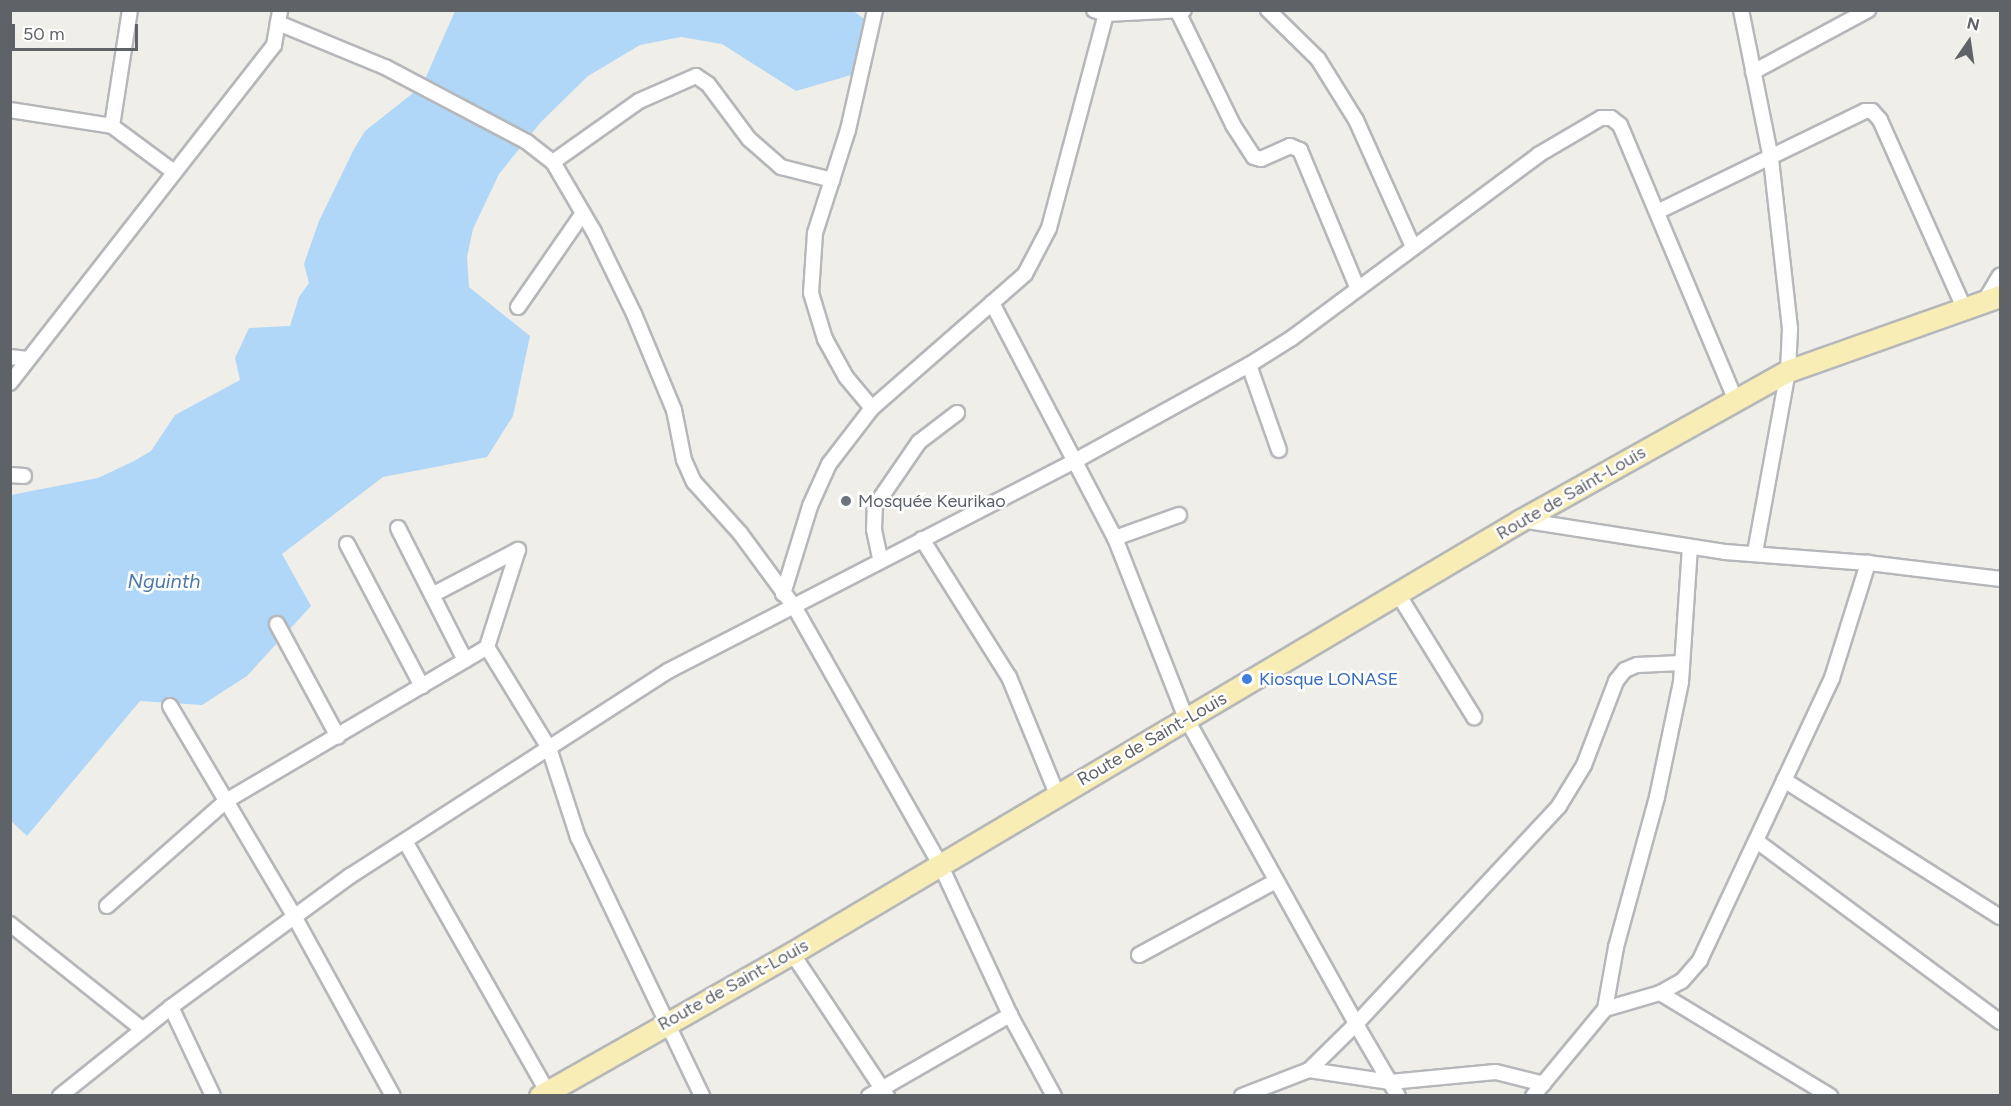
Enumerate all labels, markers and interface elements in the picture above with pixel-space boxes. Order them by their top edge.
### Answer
scale bar [15,12,141,50]
north arrow [1939,12,1999,72]
text: N [1965,13,1981,35]
text: 50 m [23,23,65,45]
street label: Route de Saint-Louis [1493,441,1649,545]
place label: Mosquée Keurikao [858,490,1006,512]
marker: Mosquée Keurikao [839,494,853,508]
water label: Nguinth [127,569,201,593]
place label: Kiosque LONASE [1259,668,1399,690]
marker: Kiosque LONASE [1240,672,1254,686]
street label: Route de Saint-Louis [1074,687,1230,791]
street label: Route de Saint-Louis [654,935,812,1035]

